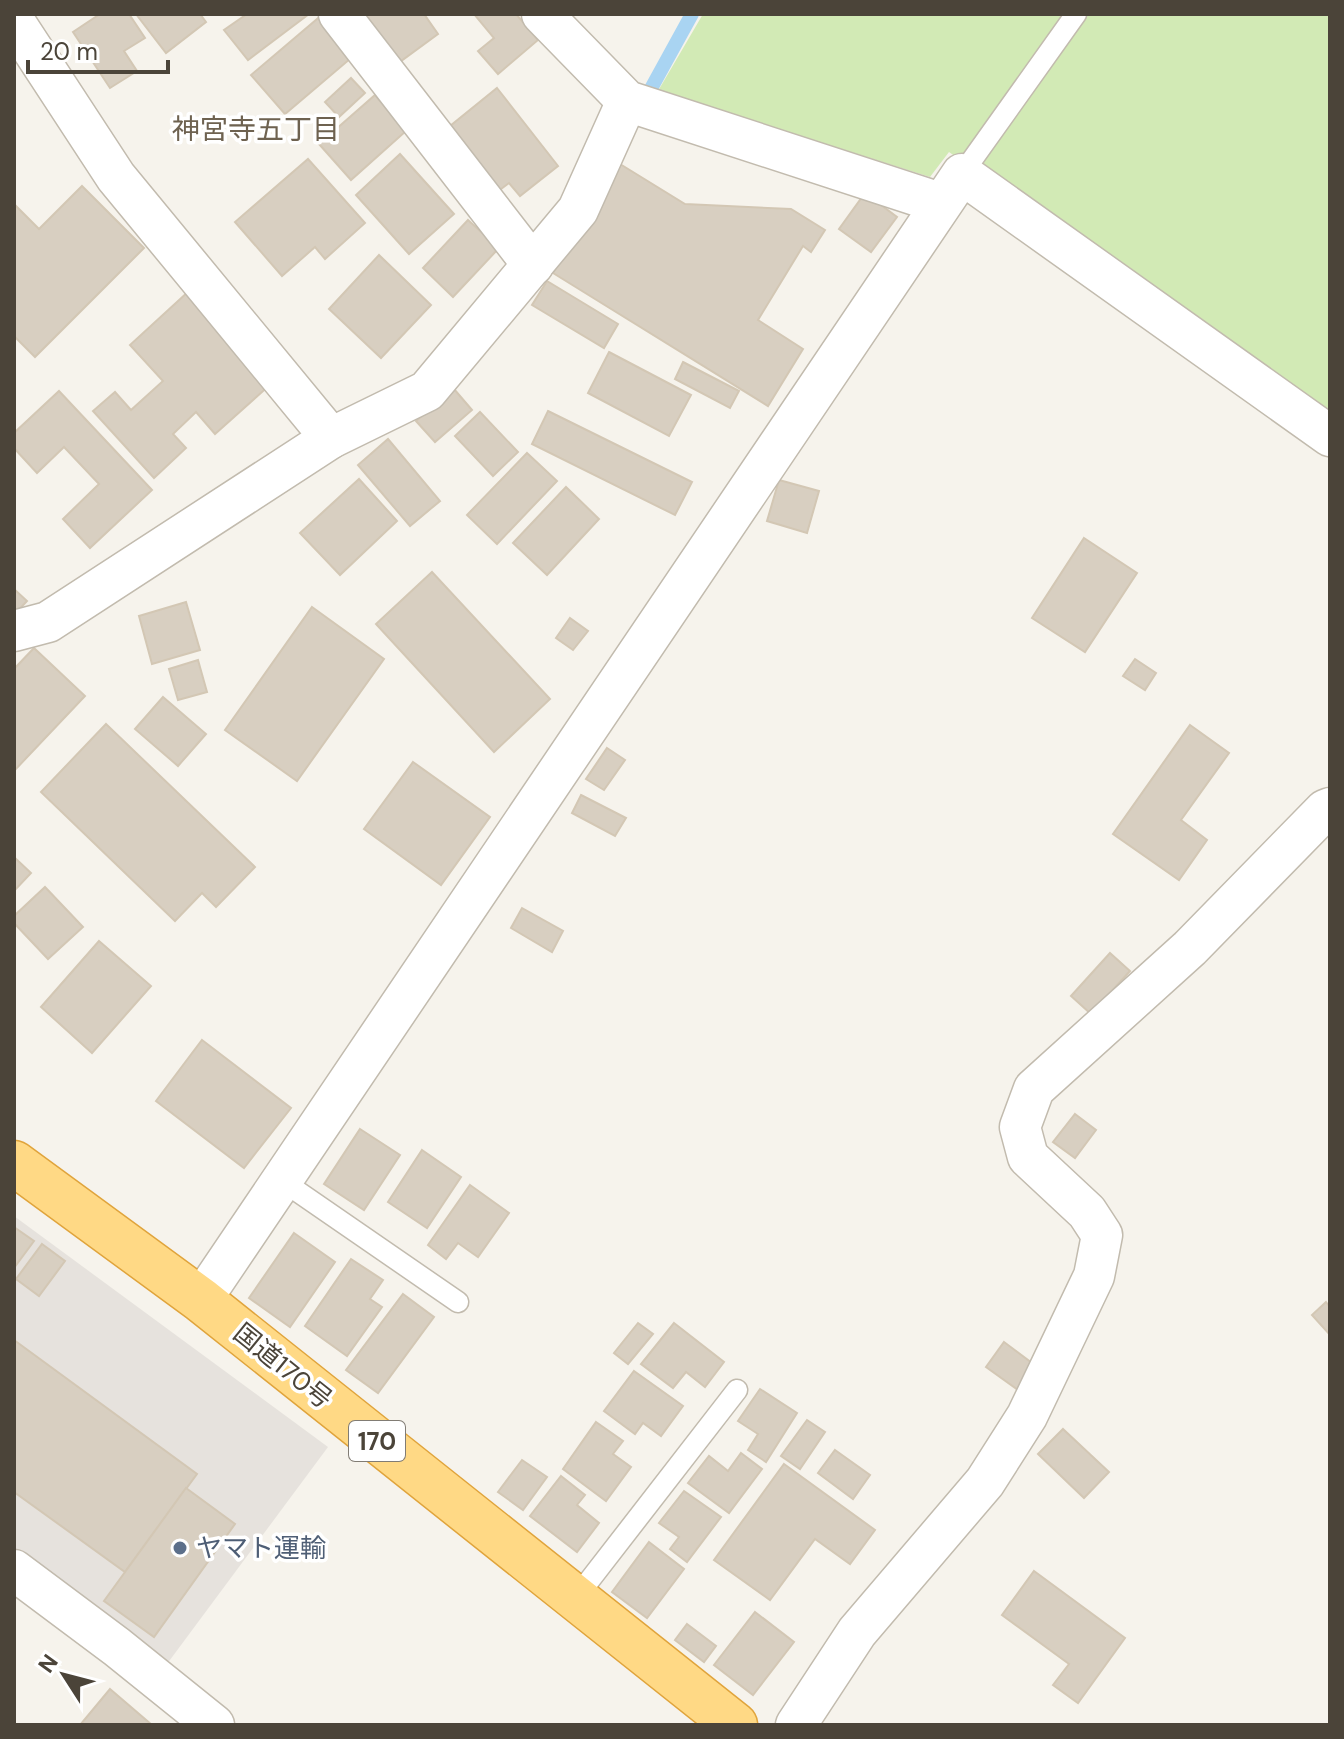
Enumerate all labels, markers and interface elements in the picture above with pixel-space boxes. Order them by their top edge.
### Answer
scale bar [28,24,168,74]
text: 20 m [40,36,98,67]
district label: 神宮寺五丁目 [172,111,340,148]
street label: 国道170号 [227,1316,339,1416]
road number: 170 [349,1421,405,1461]
place label: ヤマト運輸 [196,1531,326,1565]
marker: ヤマト運輸 [171,1539,189,1557]
north arrow [24,1635,104,1715]
text: N [32,1649,65,1679]

